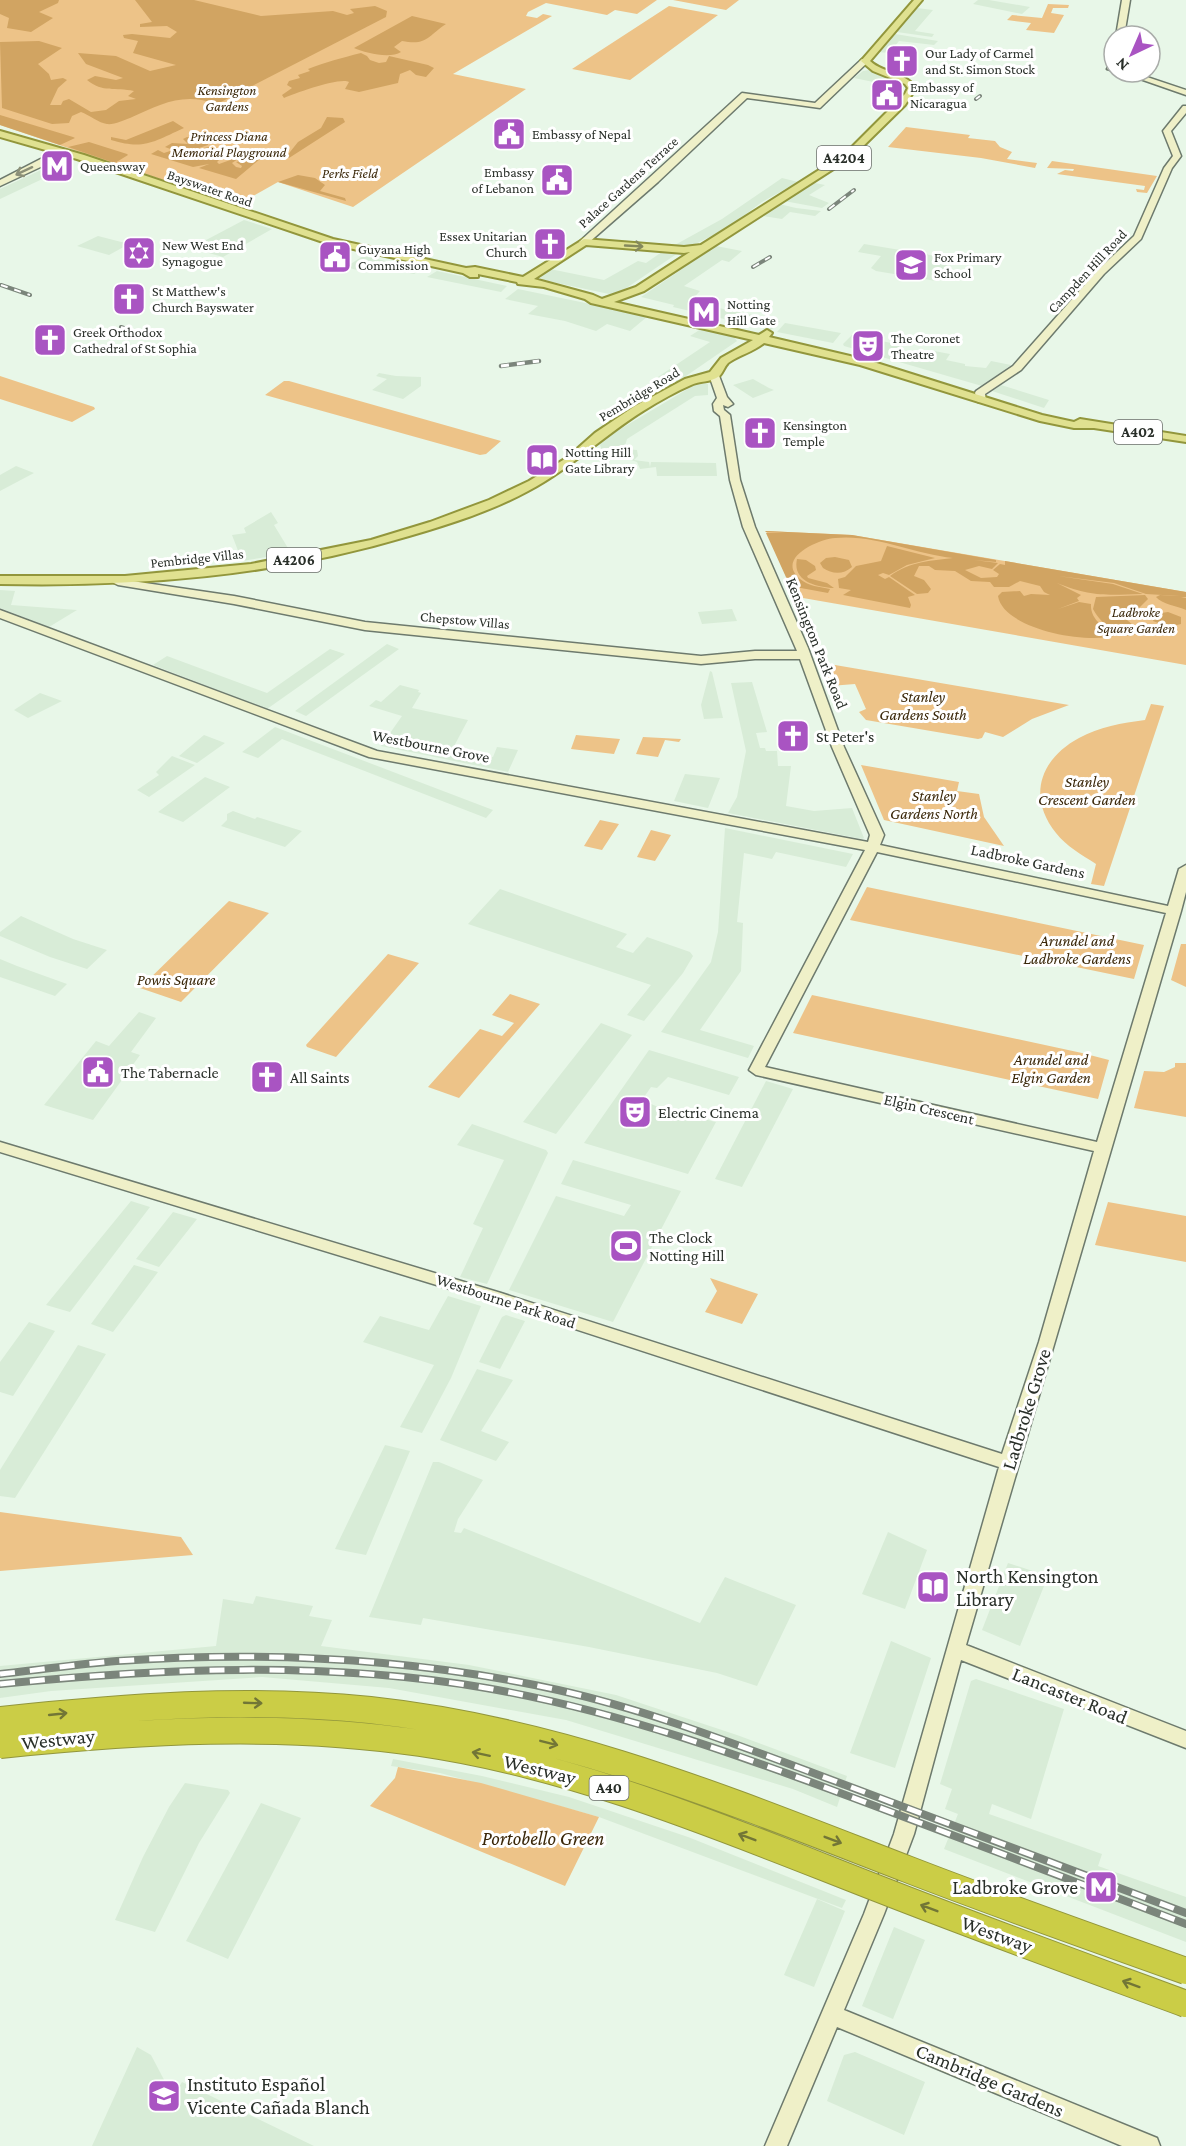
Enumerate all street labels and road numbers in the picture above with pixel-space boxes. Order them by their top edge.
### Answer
street label: Palace Gardens Terrace [575,133,681,231]
road number: A4204 [817,146,871,170]
street label: Bayswater Road [165,166,255,210]
street label: Campden Hill Road [1044,226,1130,316]
street label: Pembridge Road [596,363,683,424]
road number: A402 [1114,420,1162,444]
street label: Pembridge Villas [150,545,244,571]
road number: A4206 [267,548,321,572]
street label: Kensington Park Road [782,575,851,712]
street label: Chepstow Villas [420,608,510,632]
street label: Westbourne Grove [371,726,491,766]
street label: Ladbroke Gardens [969,841,1087,881]
street label: Elgin Crescent [882,1090,976,1129]
street label: Westbourne Park Road [434,1270,578,1332]
street label: Ladbroke Grove [997,1346,1055,1472]
street label: Lancaster Road [1009,1662,1131,1728]
street label: Westway [20,1724,97,1755]
street label: Westway [501,1749,579,1790]
road number: A40 [590,1776,628,1800]
street label: Westway [958,1911,1036,1958]
street label: Cambridge Gardens [912,2039,1068,2122]

